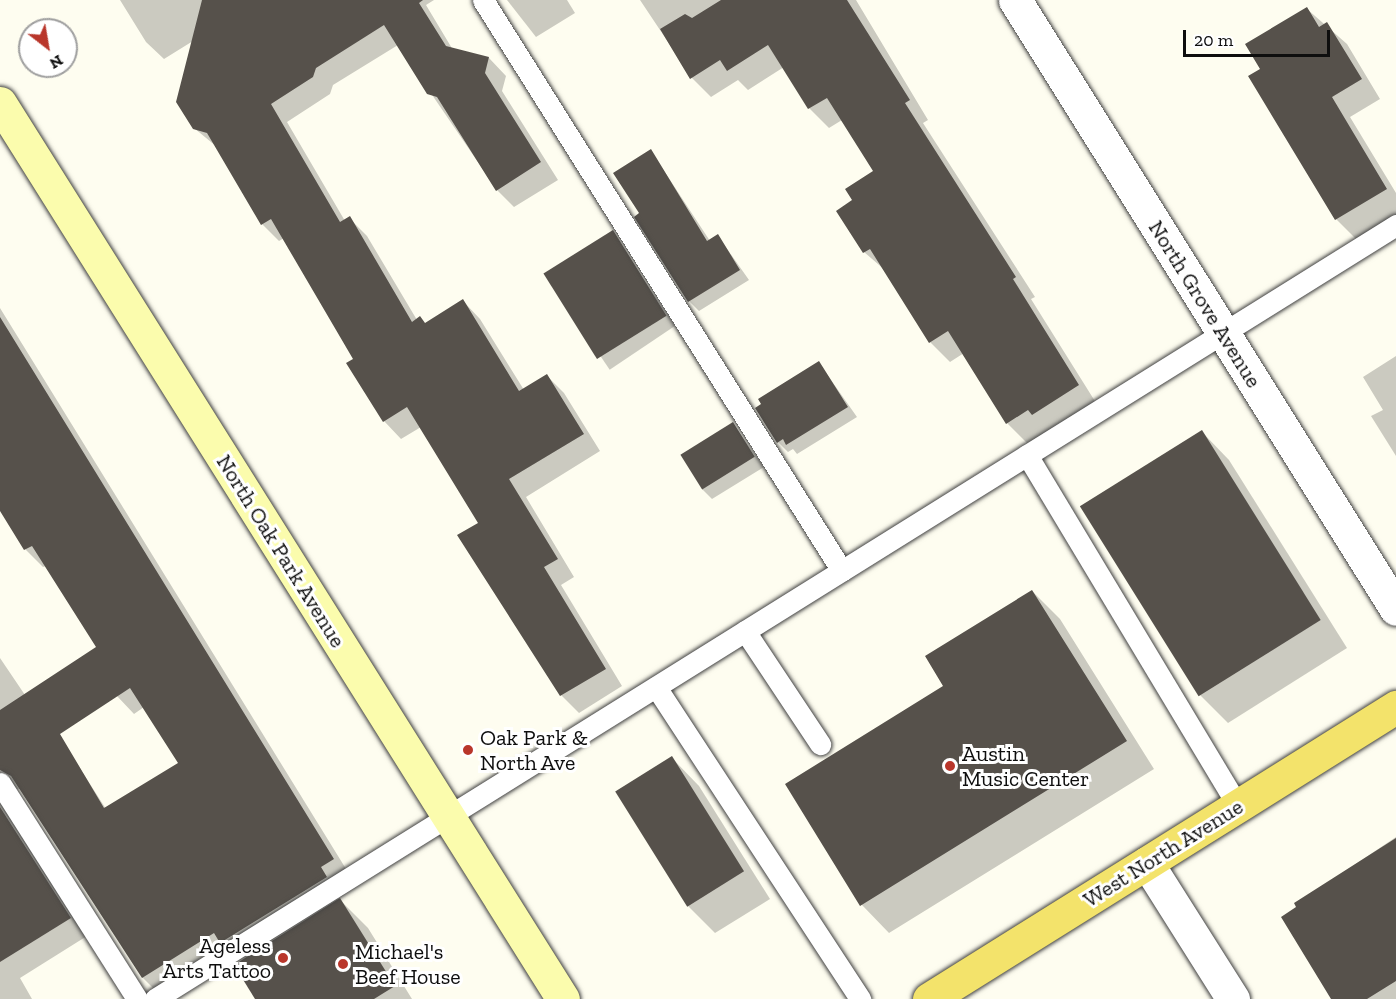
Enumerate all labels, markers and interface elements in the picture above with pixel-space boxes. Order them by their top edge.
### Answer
north arrow [18,18,78,78]
scale bar [1186,18,1333,56]
text: 20 m [1194,29,1233,51]
text: N [46,51,67,73]
street label: North Grove Avenue [1143,215,1267,393]
street label: North Oak Park Avenue [211,449,351,653]
place label: Oak Park & North Ave [480,724,588,776]
place label: Austin Music Center [962,740,1089,792]
marker: Oak Park & North Ave [461,743,475,757]
marker: Austin Music Center [943,759,957,773]
street label: West North Avenue [1078,793,1248,913]
place label: Ageless Arts Tattoo [162,932,271,984]
place label: Michael's Beef House [355,938,461,990]
marker: Ageless Arts Tattoo [276,951,290,965]
marker: Michael's Beef House [336,957,350,971]

